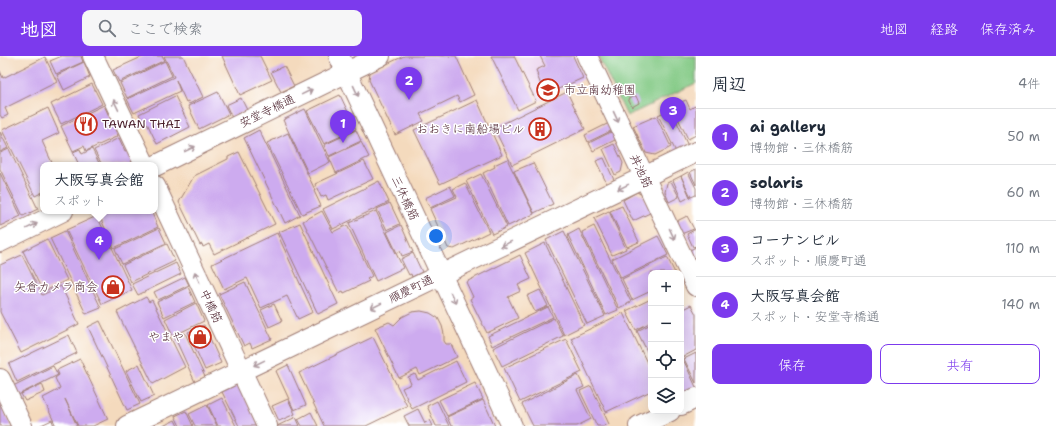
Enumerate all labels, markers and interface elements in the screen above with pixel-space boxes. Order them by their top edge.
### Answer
search box [82,10,362,46]
text: 地図 [20,17,58,42]
icon: search [96,17,118,39]
text: ここで検索 [128,19,203,39]
text: 地図 [880,20,908,38]
text: 経路 [930,20,958,38]
text: 保存済み [980,20,1036,38]
pin: 2 [396,67,422,100]
text: 周辺 [712,73,746,95]
text: 4件 [1018,75,1040,92]
school or university icon: 市立南幼稚園 [535,77,561,103]
place label: 市立南幼稚園 [564,82,636,98]
one-way arrow [353,85,360,97]
one-way arrow [301,88,313,95]
street label: 安堂寺橋通 [237,91,297,131]
pin: 3 [660,97,686,130]
one-way arrow [112,99,119,111]
pin: 1 [330,110,356,143]
one-way arrow [613,110,620,122]
restaurant icon: TAWAN THAI [73,111,99,137]
place label: TAWAN THAI [102,116,181,132]
building icon: おおきに南船場ビル [527,116,553,142]
text: ai gallery [750,117,826,137]
place label: おおきに南船場ビル [416,121,524,137]
text: 1 [722,128,728,145]
text: 50 m [1007,128,1040,145]
text: 博物館 · 三休橋筋 [750,139,854,156]
one-way arrow [184,145,196,152]
street label: 丼池筋 [626,151,656,191]
popup [40,162,158,214]
text: 大阪写真会館 [54,170,144,190]
street label: 三休橋筋 [388,173,422,223]
text: solaris [750,173,803,193]
one-way arrow [617,184,629,191]
text: 2 [720,184,730,201]
text: 60 m [1007,184,1040,201]
text: スポット [54,192,106,209]
text: 博物館 · 三休橋筋 [750,195,854,212]
one-way arrow [25,222,37,230]
your location [426,226,446,246]
pin: 4 [86,227,112,260]
one-way arrow [669,228,676,240]
text: コーナンビル [750,230,840,250]
text: 3 [720,240,730,257]
text: 110 m [1005,240,1040,257]
one-way arrow [500,241,512,248]
text: スポット · 順慶町通 [750,252,867,269]
map controls [648,270,684,414]
button: + [648,270,684,306]
one-way arrow [193,271,200,283]
street label: 順慶町通 [386,271,436,307]
shop icon: 矢倉カメラ商会 [100,274,126,300]
place label: 矢倉カメラ商会 [14,279,98,295]
street label: 中橋筋 [196,286,226,326]
text: 大阪写真会館 [750,286,840,306]
one-way arrow [450,291,457,303]
text: 4 [720,296,730,313]
text: 140 m [1001,296,1040,313]
one-way arrow [371,303,383,310]
button: − [648,306,684,342]
text: スポット · 安堂寺橋通 [750,308,880,325]
shop icon: やまや [187,324,213,350]
place label: やまや [148,329,184,345]
button: locate [648,342,684,378]
button: 保存 [712,344,872,384]
button: 共有 [880,344,1040,384]
one-way arrow [254,360,266,367]
button: layers [648,378,684,414]

